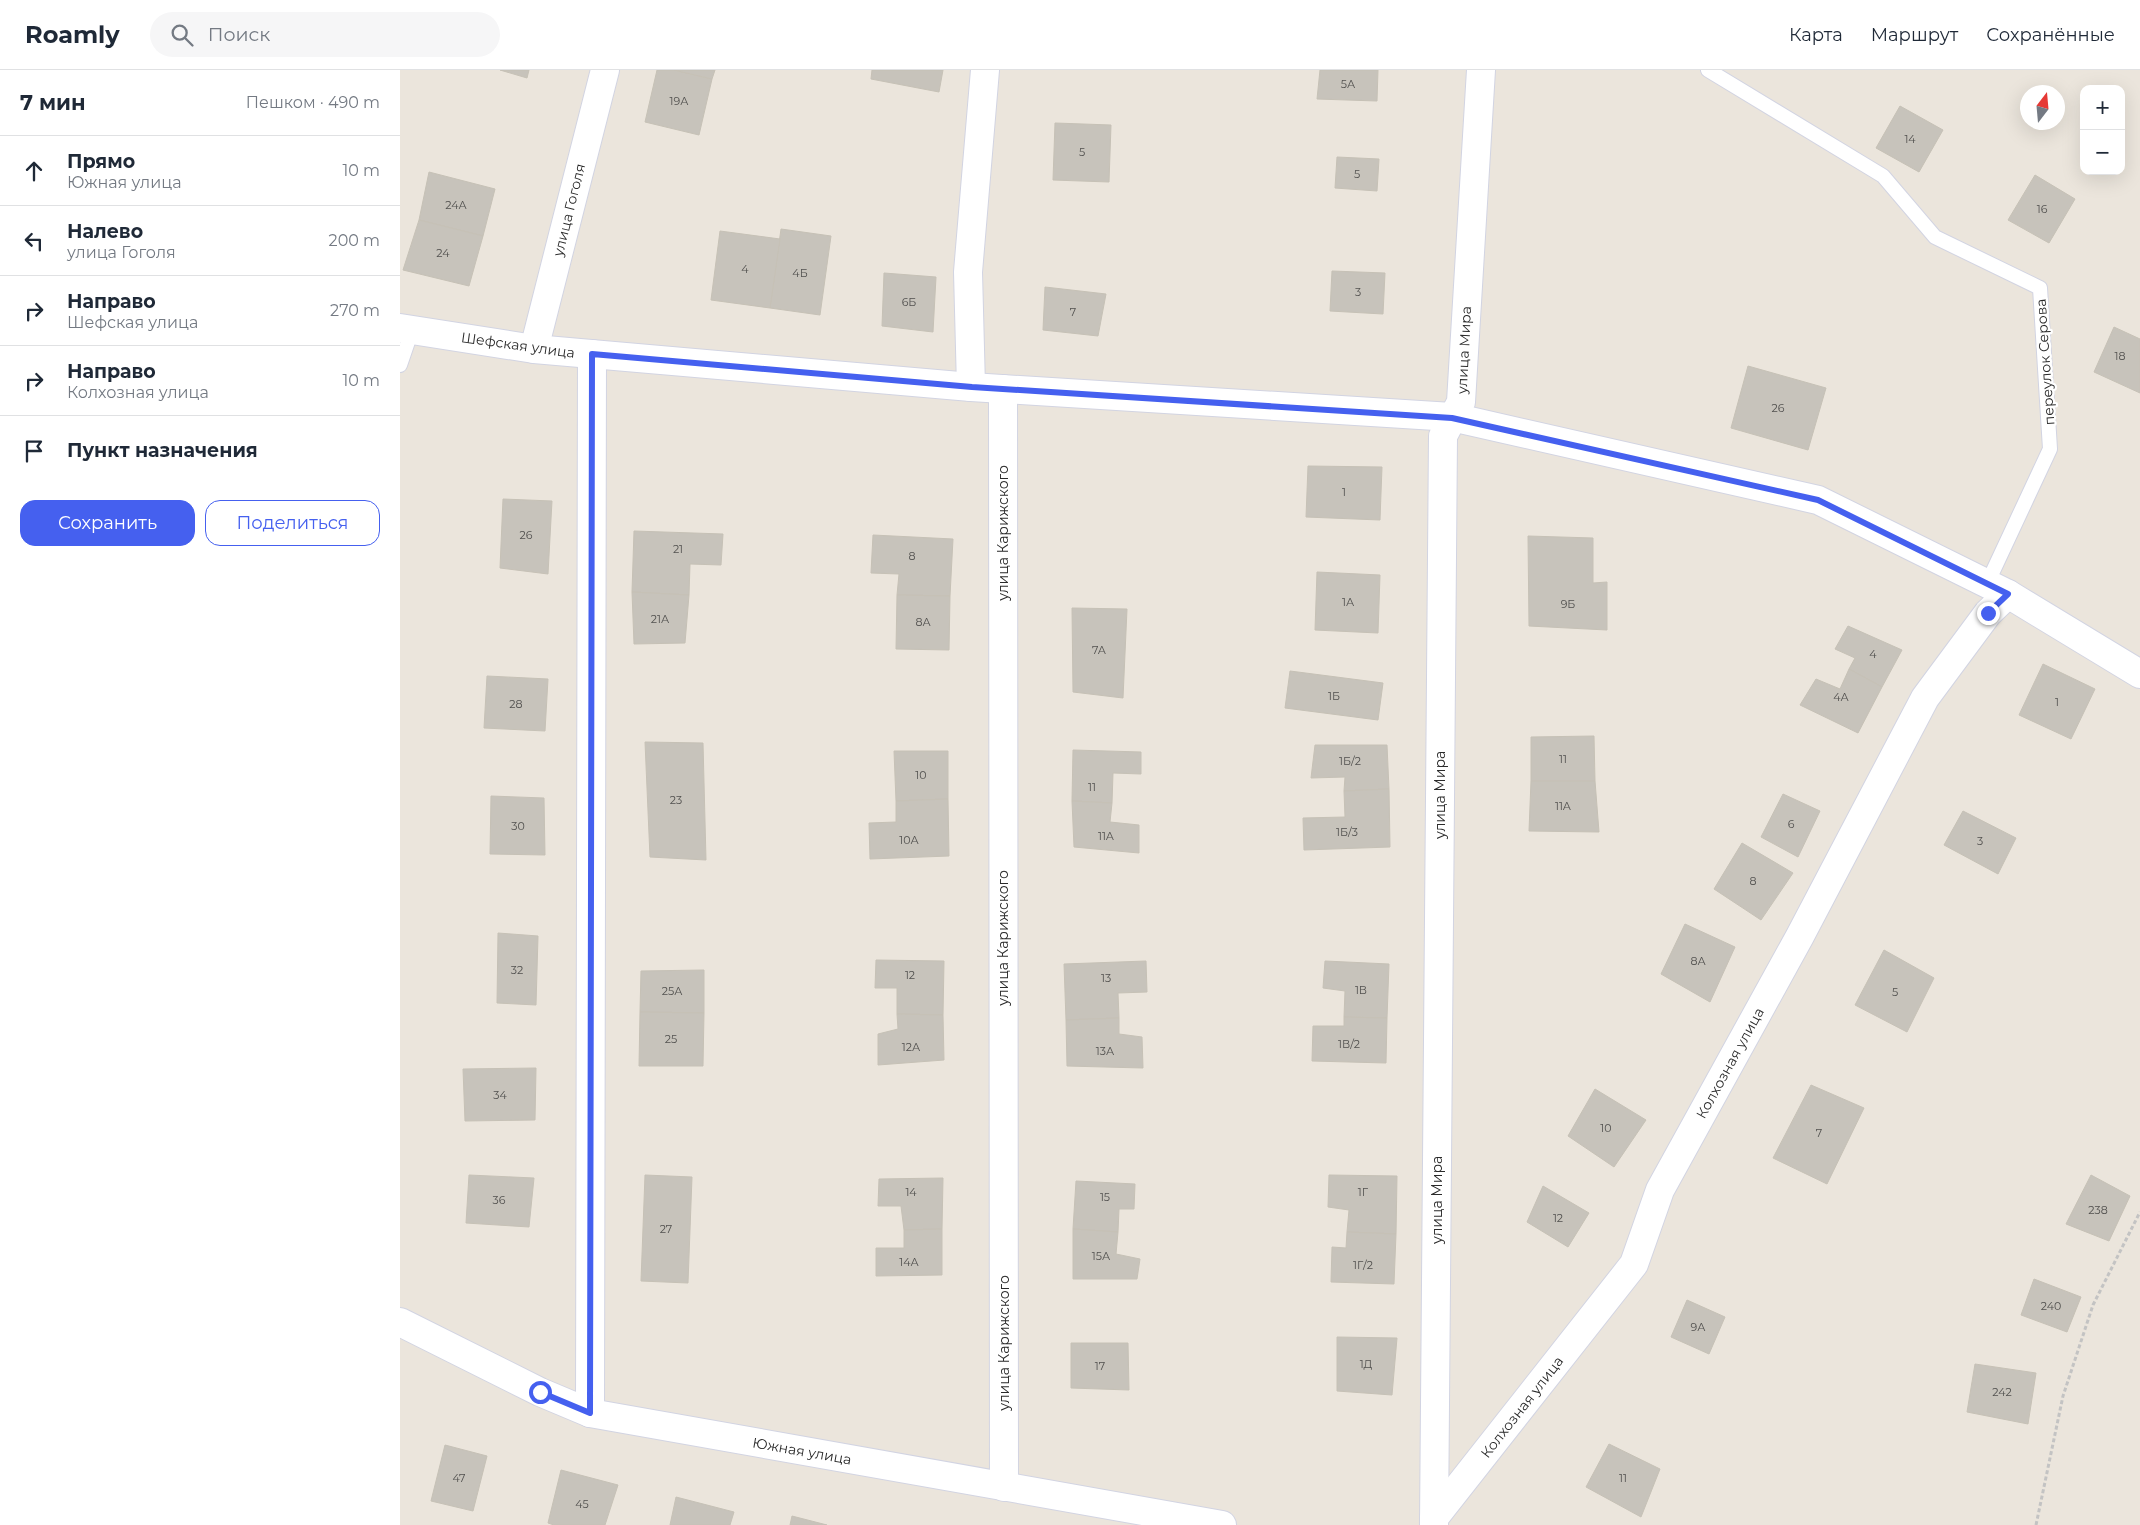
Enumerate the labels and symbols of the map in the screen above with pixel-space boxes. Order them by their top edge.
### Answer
house number: 5А [1341,77,1356,91]
north arrow [2020,85,2065,130]
house number: 19А [670,94,689,108]
house number: 14 [1904,132,1916,146]
house number: 5 [1079,145,1085,159]
street label: улица Гоголя [549,162,589,259]
house number: 5 [1354,167,1360,181]
house number: 24А [445,198,468,212]
house number: 16 [2037,202,2048,216]
house number: 24 [436,246,450,260]
house number: 4 [741,262,749,276]
house number: 4Б [792,266,808,280]
house number: 3 [1355,285,1361,299]
house number: 6Б [902,295,916,309]
street label: переулок Серова [2032,298,2058,426]
house number: 7 [1070,305,1076,319]
street label: улица Мира [1453,305,1475,396]
street label: Шефская улица [460,328,576,362]
house number: 18 [2115,349,2126,363]
house number: 26 [1772,401,1785,415]
street label: улица Карижского [994,465,1012,602]
house number: 1 [1342,485,1346,499]
house number: 26 [520,528,533,542]
house number: 21 [673,542,683,556]
house number: 8 [908,549,916,563]
house number: 1А [1342,595,1355,609]
house number: 9Б [1561,597,1575,611]
route end [1977,602,2000,625]
house number: 21А [651,612,670,626]
house number: 8А [915,615,931,629]
house number: 7А [1092,643,1107,657]
house number: 4 [1869,647,1877,661]
house number: 1Б [1328,689,1340,703]
house number: 4А [1833,690,1850,704]
house number: 1 [2055,695,2059,709]
house number: 28 [509,697,523,711]
street label: улица Мира [1431,751,1449,840]
house number: 11 [1559,752,1567,766]
house number: 1Б/2 [1339,754,1361,768]
house number: 10 [915,768,927,782]
house number: 11 [1088,780,1096,794]
house number: 23 [670,793,682,807]
house number: 11А [1555,799,1572,813]
house number: 6 [1788,817,1795,831]
house number: 30 [511,819,525,833]
house number: 1Б/3 [1336,825,1358,839]
house number: 11А [1098,829,1115,843]
house number: 10А [899,833,919,847]
house number: 3 [1977,834,1983,848]
street label: улица Карижского [994,870,1012,1007]
house number: 8 [1749,874,1757,888]
house number: 8А [1690,954,1706,968]
house number: 32 [511,963,523,977]
house number: 12 [905,968,915,982]
house number: 13 [1101,971,1111,985]
house number: 1В [1355,983,1367,997]
house number: 25А [662,984,683,998]
house number: 5 [1892,985,1898,999]
street label: Колхозная улица [1692,1004,1768,1122]
house number: 25 [665,1032,677,1046]
house number: 1В/2 [1338,1037,1360,1051]
house number: 12А [902,1040,921,1054]
house number: 13А [1096,1044,1115,1058]
house number: 34 [493,1088,507,1102]
house number: 10 [1600,1121,1612,1135]
house number: 7 [1816,1126,1822,1140]
street label: улица Мира [1428,1156,1446,1245]
house number: 14 [905,1185,917,1199]
house number: 1Г [1358,1185,1369,1199]
house number: 15 [1100,1190,1110,1204]
house number: 36 [493,1193,506,1207]
house number: 238 [2088,1203,2108,1217]
house number: 12 [1553,1211,1563,1225]
house number: 27 [660,1222,672,1236]
house number: 15А [1092,1249,1111,1263]
house number: 14А [899,1255,920,1269]
house number: 1Г/2 [1353,1258,1373,1272]
street label: улица Карижского [995,1275,1013,1412]
house number: 240 [2041,1299,2061,1313]
house number: 9А [1691,1320,1706,1334]
street label: Колхозная улица [1477,1353,1567,1461]
house number: 1Д [1360,1357,1373,1371]
house number: 17 [1095,1359,1105,1373]
route start [529,1381,552,1404]
house number: 242 [1992,1385,2012,1399]
street label: Южная улица [751,1433,853,1469]
house number: 47 [452,1471,466,1485]
house number: 11 [1619,1471,1627,1485]
house number: 45 [575,1497,589,1511]

